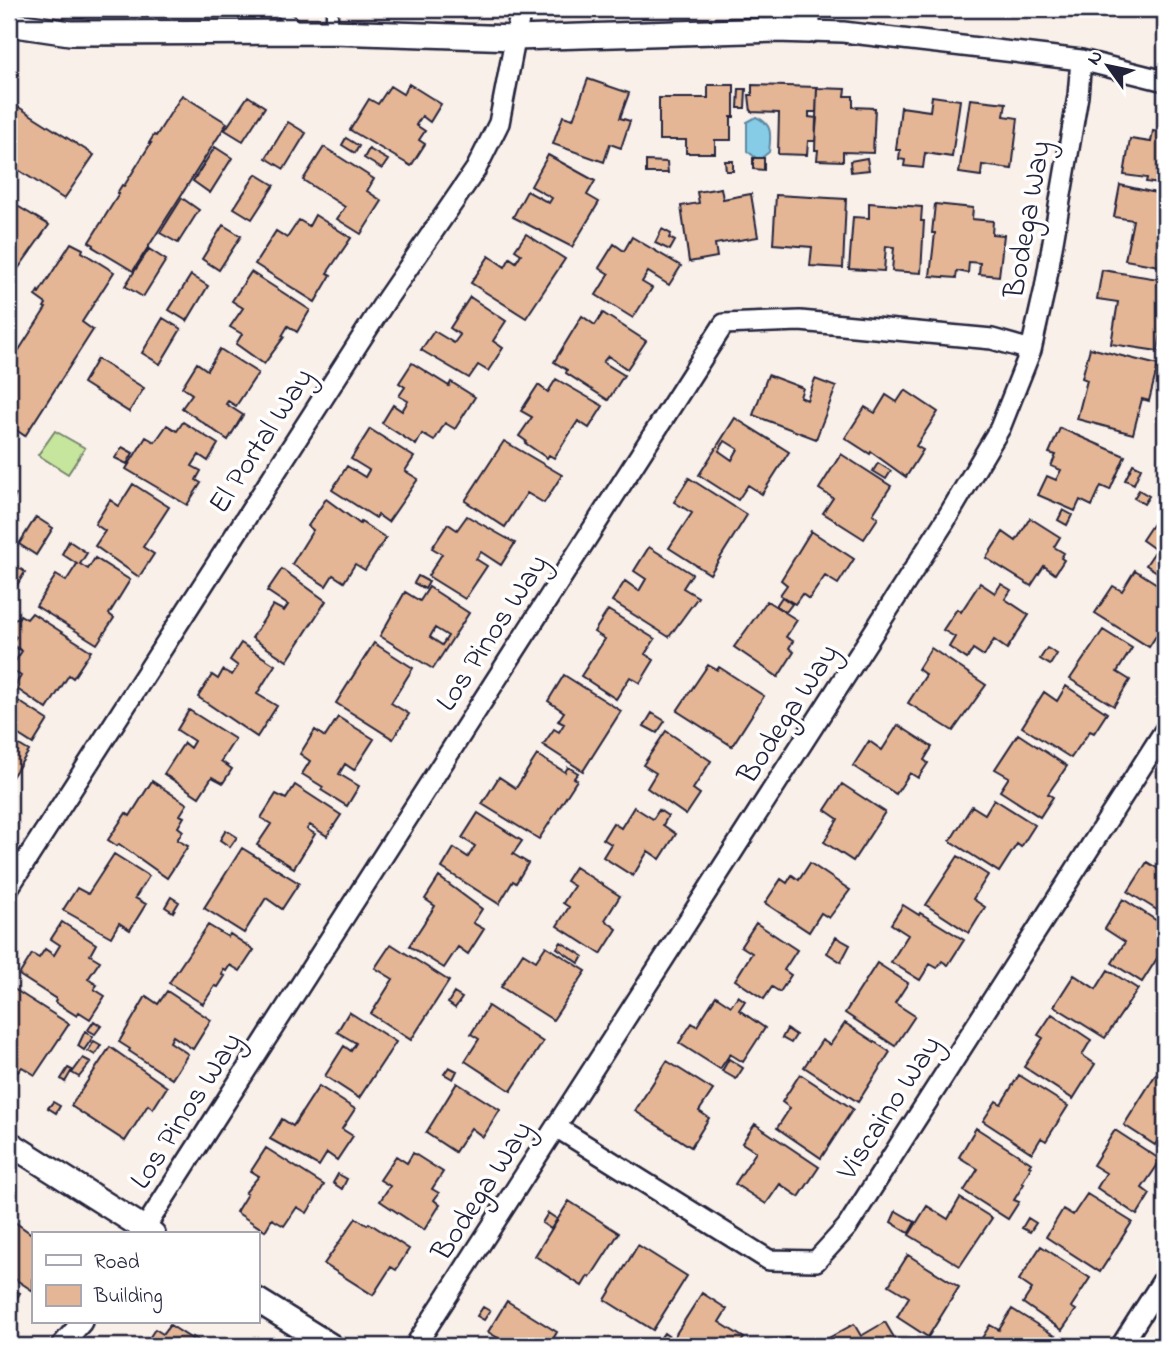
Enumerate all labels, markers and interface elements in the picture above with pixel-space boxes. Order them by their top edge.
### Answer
north arrow [1072,32,1142,102]
text: N [1081,45,1111,71]
street label: Bodega Way [993,137,1064,303]
street label: El Portal Way [199,360,326,523]
street label: Los Pinos Way [426,546,561,721]
street label: Bodega Way [727,636,851,794]
street label: Los Pinos Way [120,1024,255,1199]
street label: Viscaino Way [827,1027,954,1191]
street label: Bodega Way [421,1113,545,1271]
legend [32,1232,259,1324]
text: Road [94,1248,140,1278]
text: Building [93,1282,163,1314]

